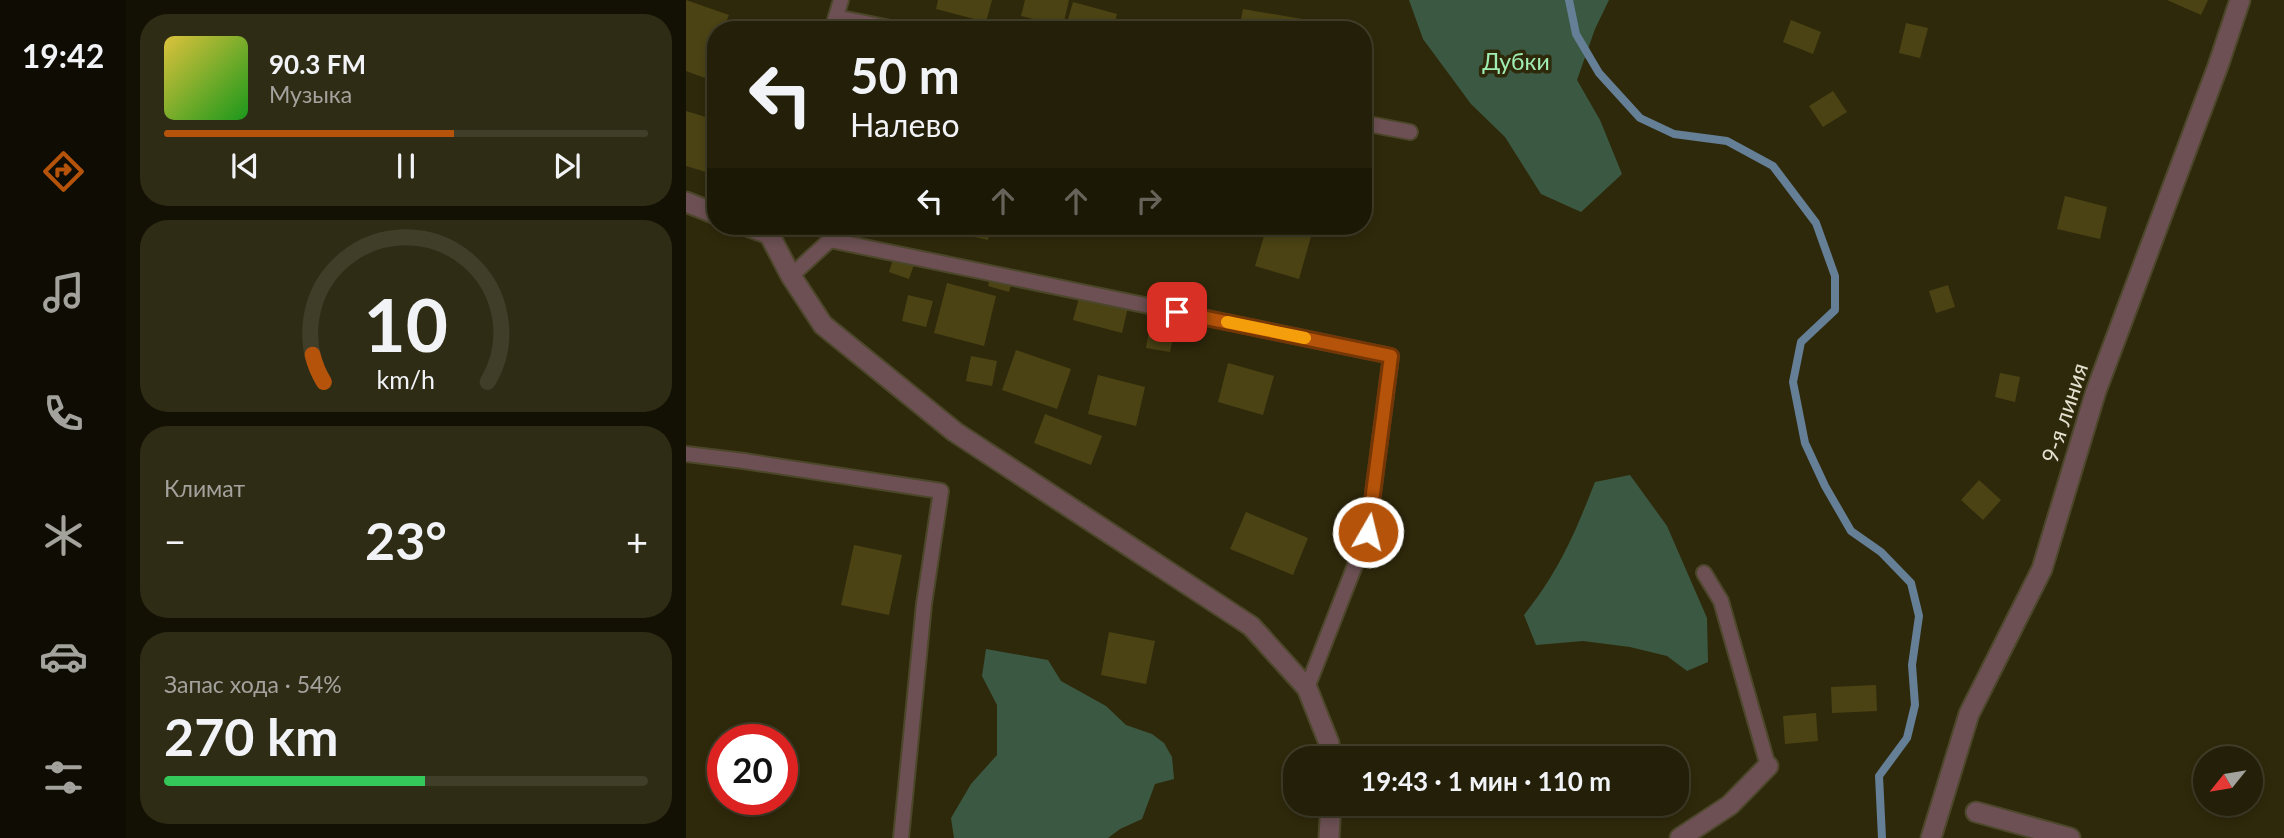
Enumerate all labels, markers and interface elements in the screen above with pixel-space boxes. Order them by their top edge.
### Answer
text: 19:42 [22,36,104,75]
text: 50 m [850,46,960,104]
park label: Дубки [1482,47,1550,75]
text: 90.3 FM [269,48,366,80]
icon: left [735,49,826,140]
text: Музыка [269,80,352,108]
text: Налево [850,105,960,144]
icon: directions [39,147,88,196]
icon: previous [226,147,264,185]
icon: pause [387,147,425,185]
icon: next [548,147,586,185]
icon: left [911,182,949,220]
icon: ahead [984,182,1022,220]
icon: ahead [1057,182,1095,220]
icon: right [1130,182,1168,220]
icon: music [39,268,88,317]
text: 10 [364,280,448,368]
pin [1147,282,1207,342]
icon: arrive [1158,293,1196,331]
street label: 9-я линия [2035,359,2093,466]
text: km/h [377,364,435,394]
icon: phone [39,389,88,438]
text: Климат [164,474,245,502]
position arrow [1331,495,1405,569]
text: 23° [365,509,447,571]
icon: climate [39,511,88,560]
text: − [164,518,186,564]
text: + [626,518,648,564]
icon: car [39,632,88,681]
text: Запас хода · 54% [164,670,342,698]
text: 270 km [164,705,338,767]
speed limit sign: 20 [707,724,798,815]
north arrow [2193,746,2263,816]
map controls [2193,746,2263,816]
icon: filters [39,753,88,802]
text: 19:43 · 1 мин · 110 m [1361,765,1611,797]

